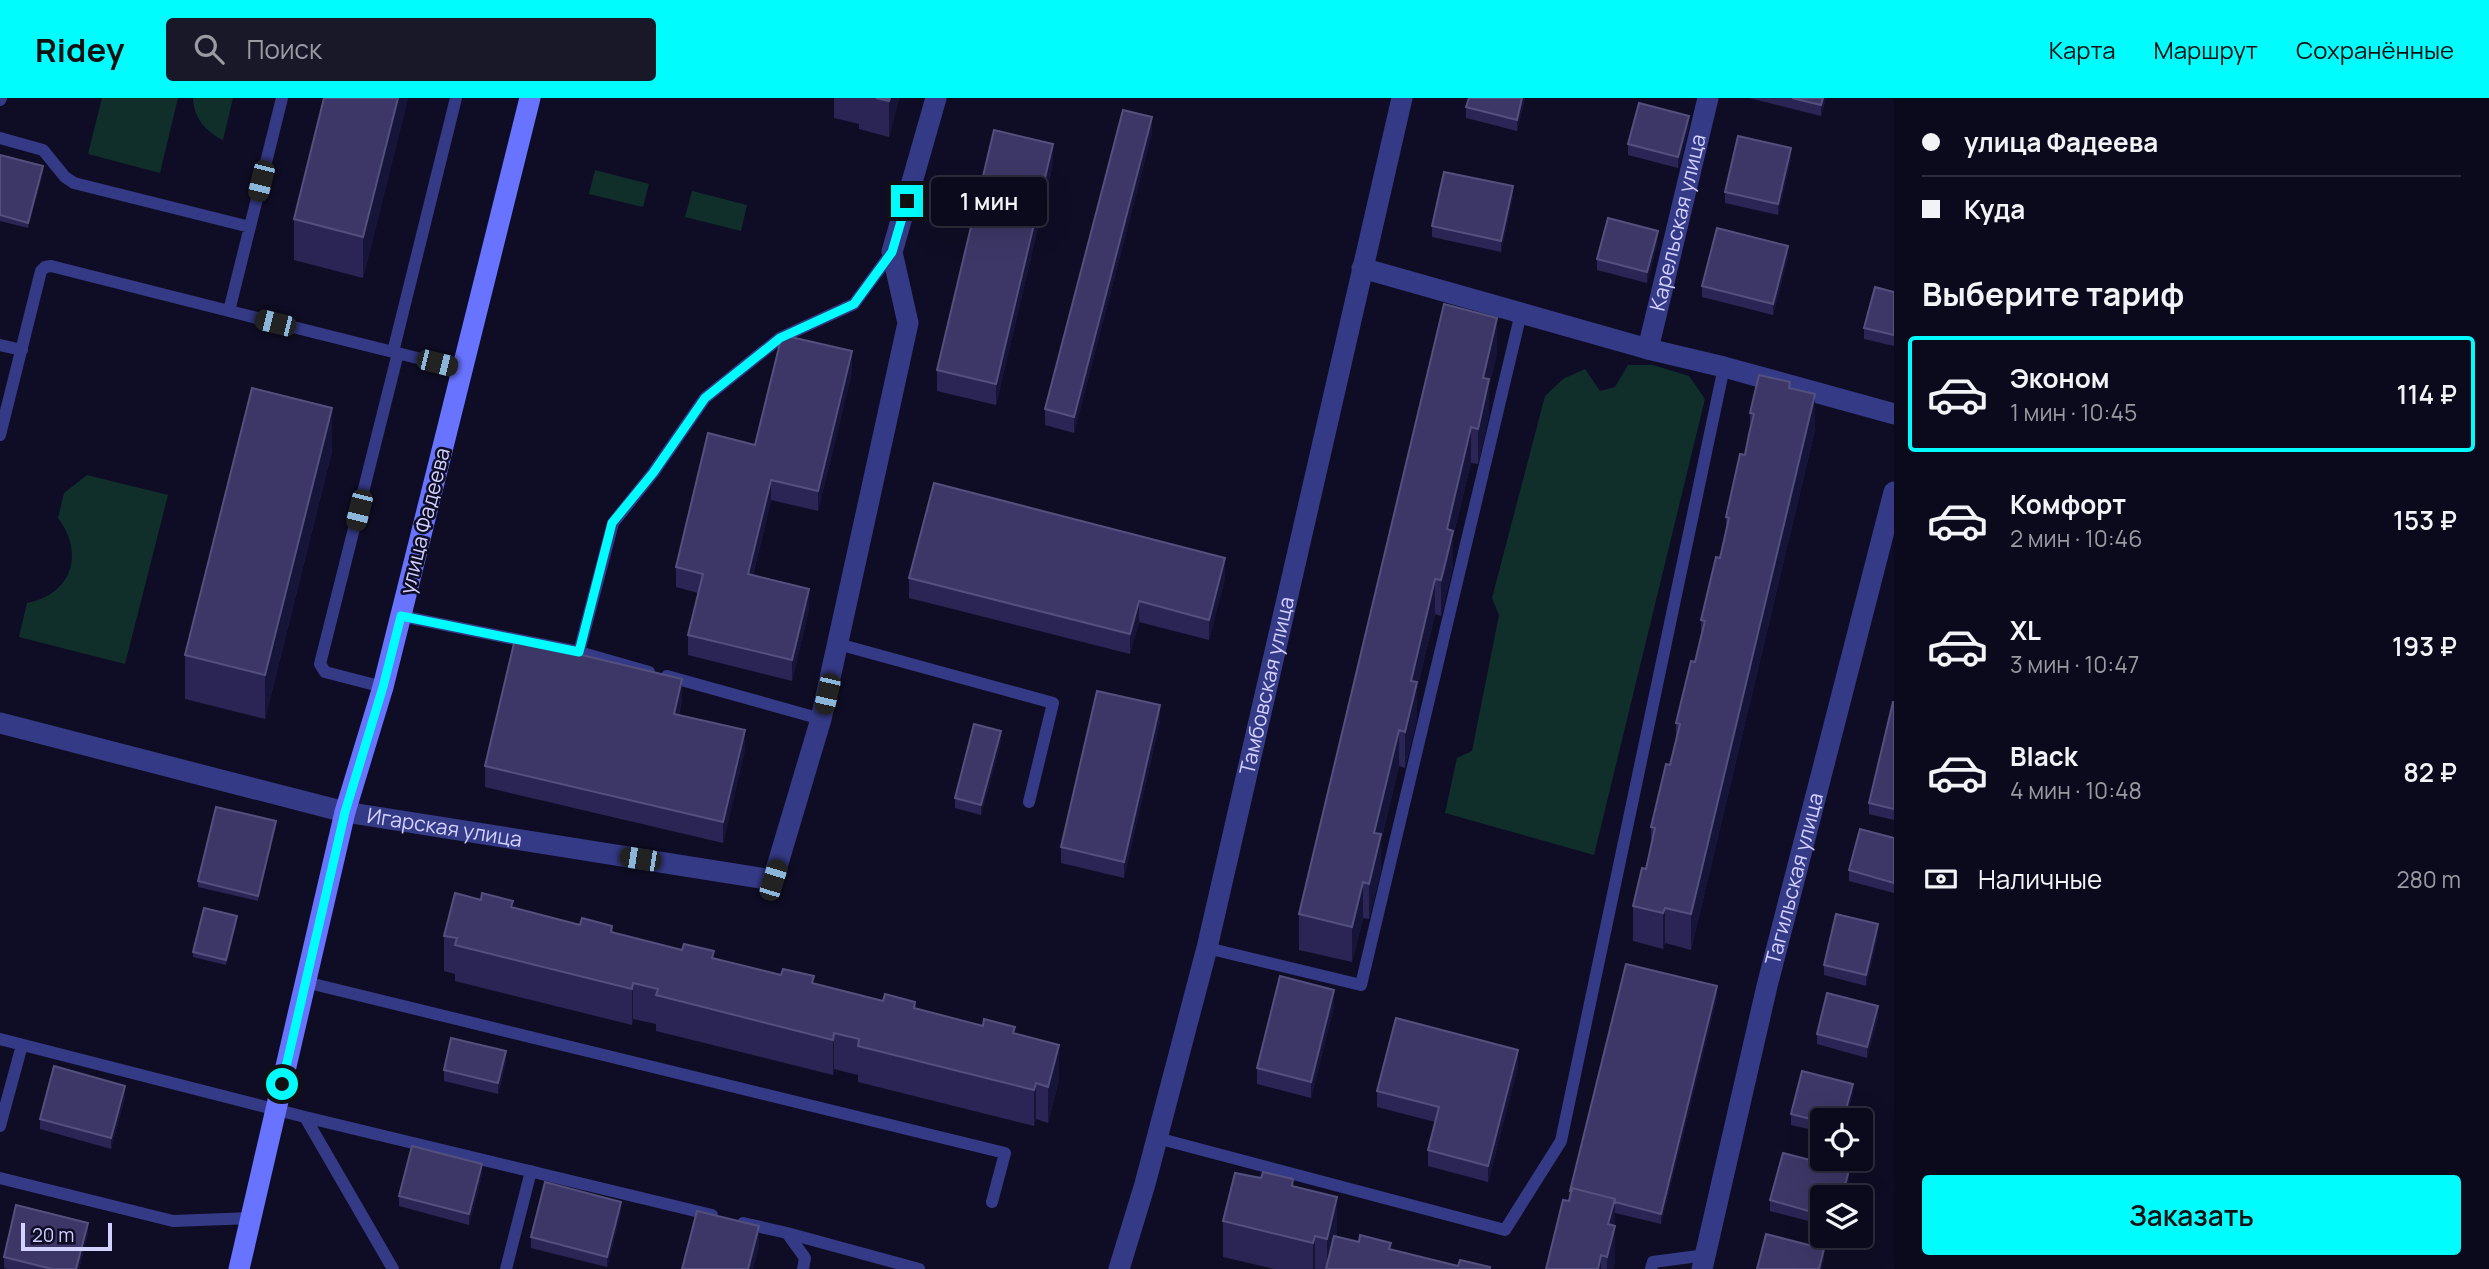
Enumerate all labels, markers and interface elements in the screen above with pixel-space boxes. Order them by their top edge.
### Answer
search box [166,18,656,81]
text: Ridey [35,27,124,72]
icon: search [190,30,228,68]
text: Поиск [246,31,322,67]
text: Карта [2049,33,2116,66]
text: Маршрут [2154,33,2258,66]
text: Сохранённые [2296,33,2454,66]
text: улица Фадеева [1964,124,2158,160]
street label: Карельская улица [1643,131,1712,314]
car [246,158,277,204]
callout: 1 мин [932,176,1047,226]
route end [891,185,923,217]
text: 1 мин [960,185,1018,217]
text: Куда [1964,191,2025,227]
text: Выберите тариф [1922,272,2184,316]
car [253,308,298,338]
car [415,348,460,378]
text: Эконом [2010,360,2110,396]
icon: car [1926,363,1989,426]
text: 114 ₽ [2396,376,2457,412]
text: 1 мин · 10:45 [2010,396,2137,428]
street label: улица Фадеева [392,445,456,597]
text: Комфорт [2010,486,2126,522]
car [344,487,375,533]
icon: car [1926,489,1989,552]
text: 153 ₽ [2393,502,2457,538]
text: 2 мин · 10:46 [2010,522,2142,554]
street label: Тамбовская улица [1232,594,1300,777]
text: XL [2010,612,2041,648]
icon: car [1926,615,1989,678]
text: 193 ₽ [2392,628,2457,664]
text: 3 мин · 10:47 [2010,648,2139,680]
car [813,671,842,717]
text: Black [2010,738,2078,774]
icon: car [1926,741,1989,804]
text: 82 ₽ [2403,754,2457,790]
text: 4 мин · 10:48 [2010,774,2142,806]
street label: Тагильская улица [1758,790,1829,968]
street label: Игарская улица [365,801,524,853]
car [618,845,663,873]
car [757,857,790,903]
icon: cash [1922,860,1960,898]
text: Наличные [1978,861,2102,897]
text: 280 m [2396,863,2461,895]
route start [266,1068,298,1100]
map controls [1810,1108,1873,1248]
button: locate [1810,1108,1873,1171]
button: Заказать [1922,1175,2461,1255]
button: layers [1810,1185,1873,1248]
scale bar [21,1220,112,1252]
text: 20 m [32,1222,74,1248]

